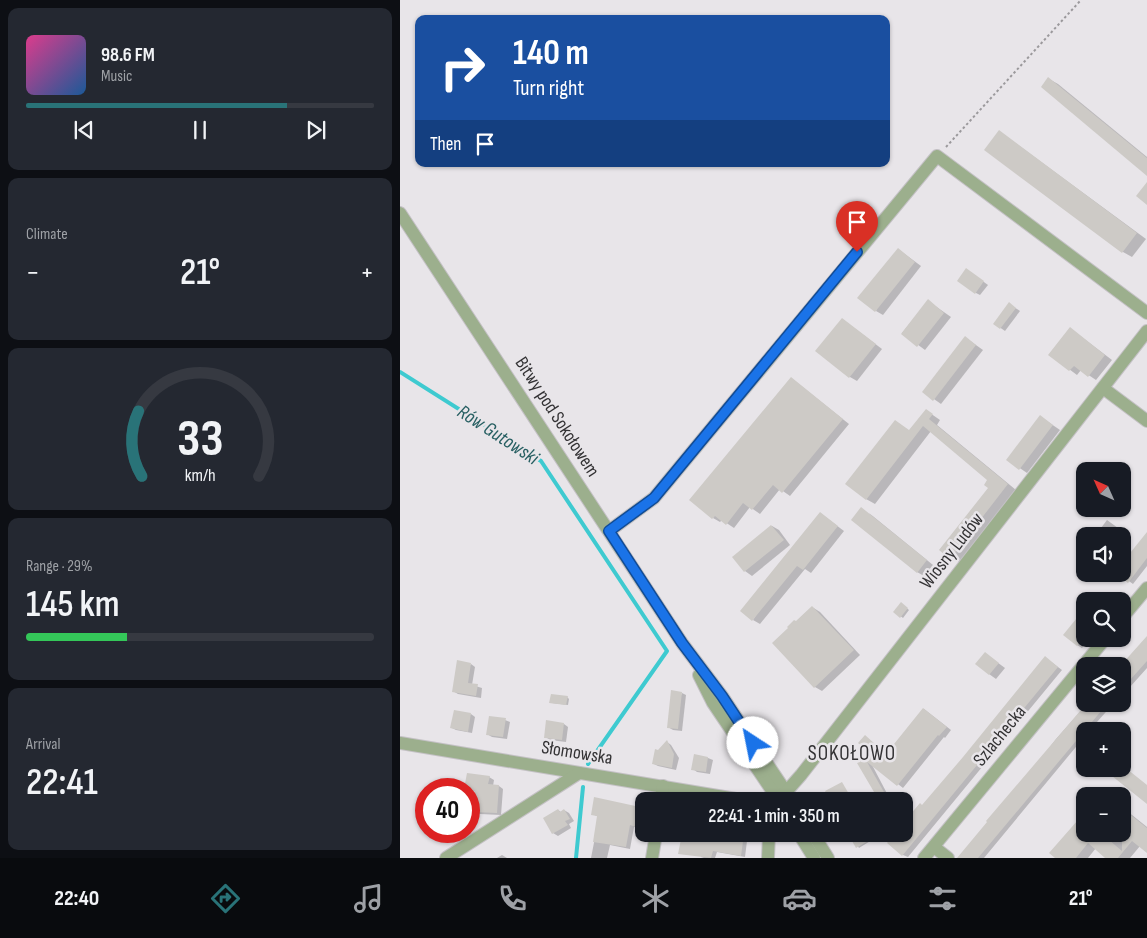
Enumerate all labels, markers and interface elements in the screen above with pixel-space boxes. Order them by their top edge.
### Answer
text: 140 m [513,32,589,75]
icon: right [430,35,495,100]
text: 98.6 FM [101,44,155,67]
text: Music [101,67,132,86]
text: Turn right [513,75,584,102]
icon: previous [70,116,98,144]
icon: pause [186,116,214,144]
icon: next [302,116,330,144]
icon: arrive [471,130,499,158]
text: Then [430,133,461,156]
pin [836,201,878,252]
icon: arrive [843,208,871,236]
text: Climate [26,225,68,244]
text: 21° [180,250,220,295]
text: − [26,256,40,289]
text: + [360,256,374,289]
street label: Bitwy pod Sokołowem [510,353,604,481]
water label: Rów Gutowski [453,400,544,471]
text: 33 [177,408,223,471]
north arrow [1076,462,1131,518]
map controls [1076,462,1131,842]
text: km/h [185,465,215,486]
street label: Wiosny Ludów [915,508,989,594]
button: sound [1076,527,1131,582]
text: Range · 29% [26,557,92,576]
text: 145 km [26,582,120,627]
button: search [1076,592,1131,647]
button: layers [1076,657,1131,712]
street label: Szlachecka [969,701,1031,771]
position arrow [726,716,778,768]
button: + [1076,722,1131,777]
text: Arrival [26,735,60,754]
street label: Słomowska [540,736,614,770]
district label: SOKOŁOWO [808,741,896,766]
text: 22:41 [26,760,98,805]
speed limit sign: 40 [415,778,480,843]
button: − [1076,787,1131,842]
text: 22:41 · 1 min · 350 m [708,805,840,828]
icon: directions [208,881,243,916]
icon: music [351,881,386,916]
icon: phone [495,881,530,916]
icon: climate [638,881,673,916]
icon: car [782,881,817,916]
icon: filters [925,881,960,916]
text: 22:40 [54,885,99,912]
text: 21° [1069,885,1093,912]

